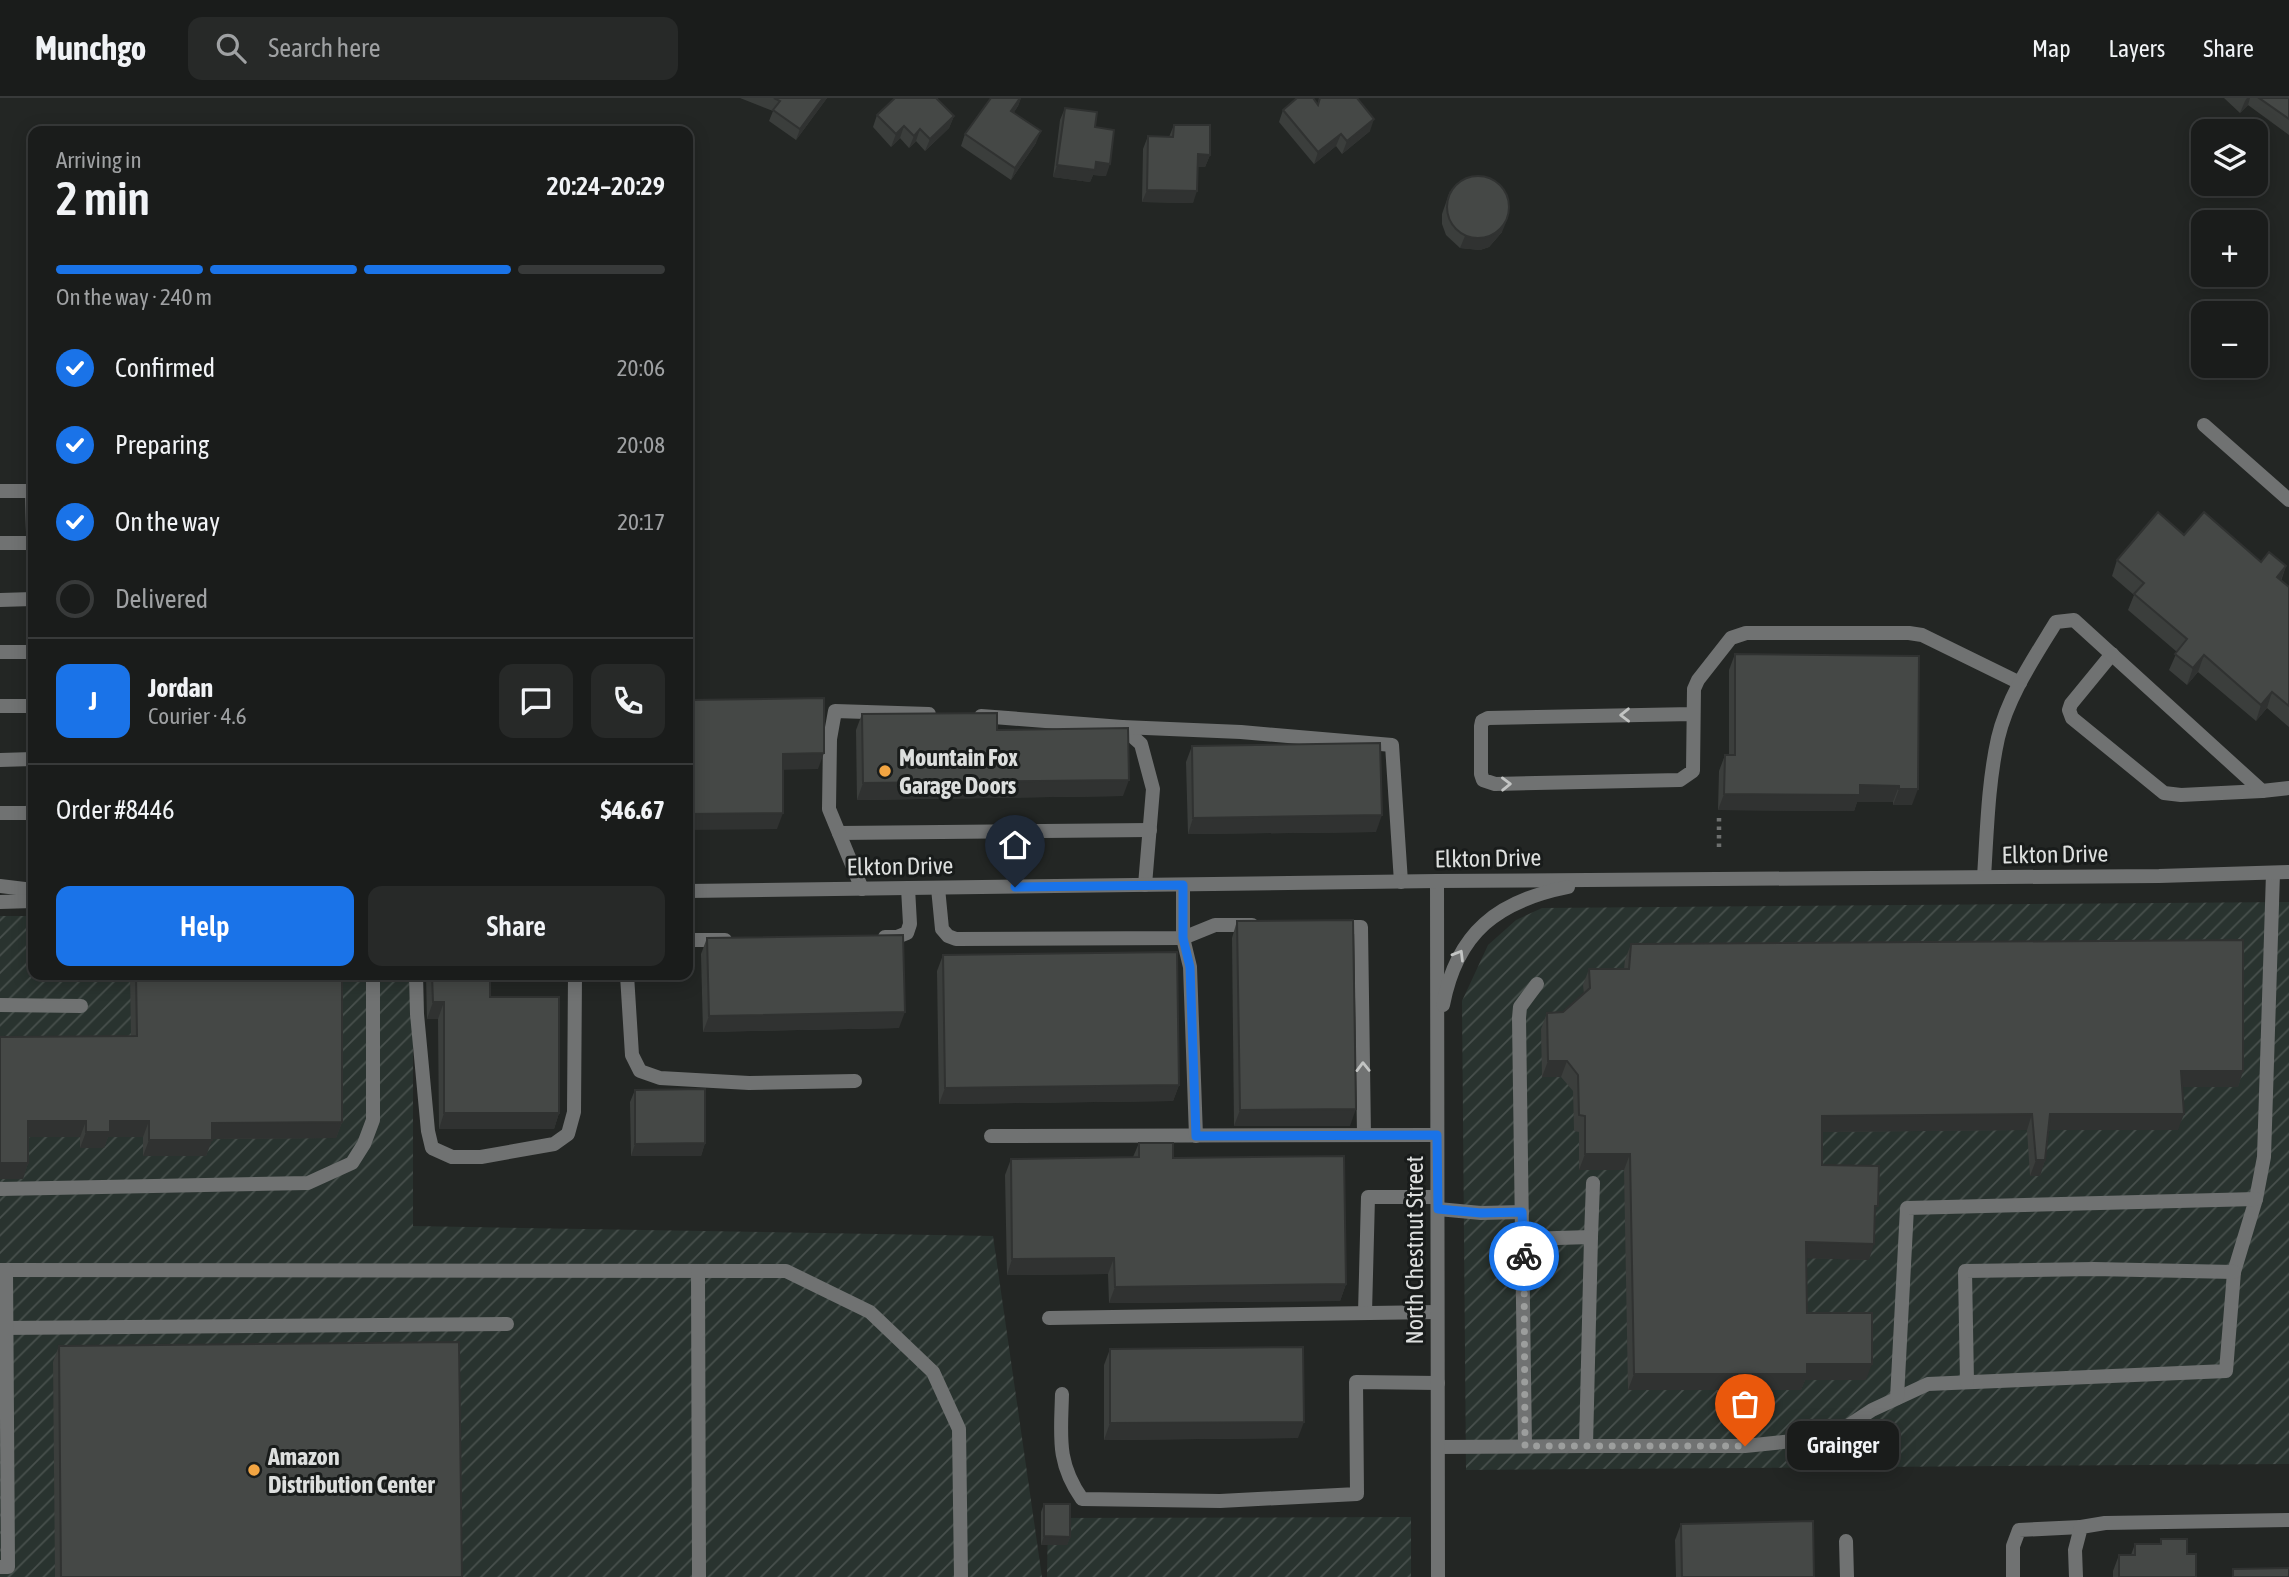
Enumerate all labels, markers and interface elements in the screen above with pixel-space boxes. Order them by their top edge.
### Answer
search box [188,17,678,80]
text: Munchgo [35,29,146,67]
icon: search [212,29,250,67]
text: Search here [268,33,380,63]
text: Map [2032,35,2071,62]
text: Layers [2109,35,2165,62]
text: Share [2203,35,2254,62]
map controls [2191,119,2268,378]
button: layers [2191,119,2268,196]
text: Arriving in [56,147,142,173]
text: 20:24–20:29 [547,171,665,201]
text: 2 min [56,172,150,225]
button: + [2191,210,2268,287]
text: On the way · 240 m [56,284,212,310]
button: − [2191,301,2268,378]
icon: check [56,349,94,387]
text: Confirmed [115,353,215,383]
text: 20:06 [617,355,665,381]
icon: check [56,426,94,464]
text: Preparing [115,430,209,460]
text: 20:08 [617,432,665,458]
icon: check [56,503,94,541]
text: On the way [115,507,220,537]
text: 20:17 [617,509,665,535]
text: Delivered [115,584,208,614]
button: chat [499,664,573,738]
button: phone [591,664,665,738]
text: Jordan [148,673,213,703]
text: J [89,686,97,716]
text: Courier · 4.6 [148,703,247,729]
one-way arrow [1619,708,1630,723]
place label: Mountain Fox Garage Doors [899,744,1018,799]
marker: Mountain Fox Garage Doors [877,763,893,779]
one-way arrow [1501,776,1512,791]
text: Order #8446 [56,795,175,825]
text: $46.67 [601,795,665,825]
pin [985,815,1045,887]
icon: home [996,826,1034,864]
street label: Elkton Drive [2001,840,2109,868]
street label: Elkton Drive [1434,844,1542,872]
street label: Elkton Drive [846,852,954,880]
button: Help [56,886,354,966]
button: Share [368,886,665,966]
one-way arrow [1451,949,1464,962]
one-way arrow [1355,1061,1371,1072]
street label: North Chestnut Street [1401,1155,1428,1344]
courier [1489,1221,1559,1291]
icon: bike [1505,1237,1543,1275]
pin [1715,1374,1775,1446]
icon: bag [1726,1385,1764,1423]
callout: Grainger [1787,1422,1899,1470]
text: Grainger [1807,1432,1879,1458]
place label: Amazon Distribution Center [267,1443,435,1498]
marker: Amazon Distribution Center [246,1462,262,1478]

